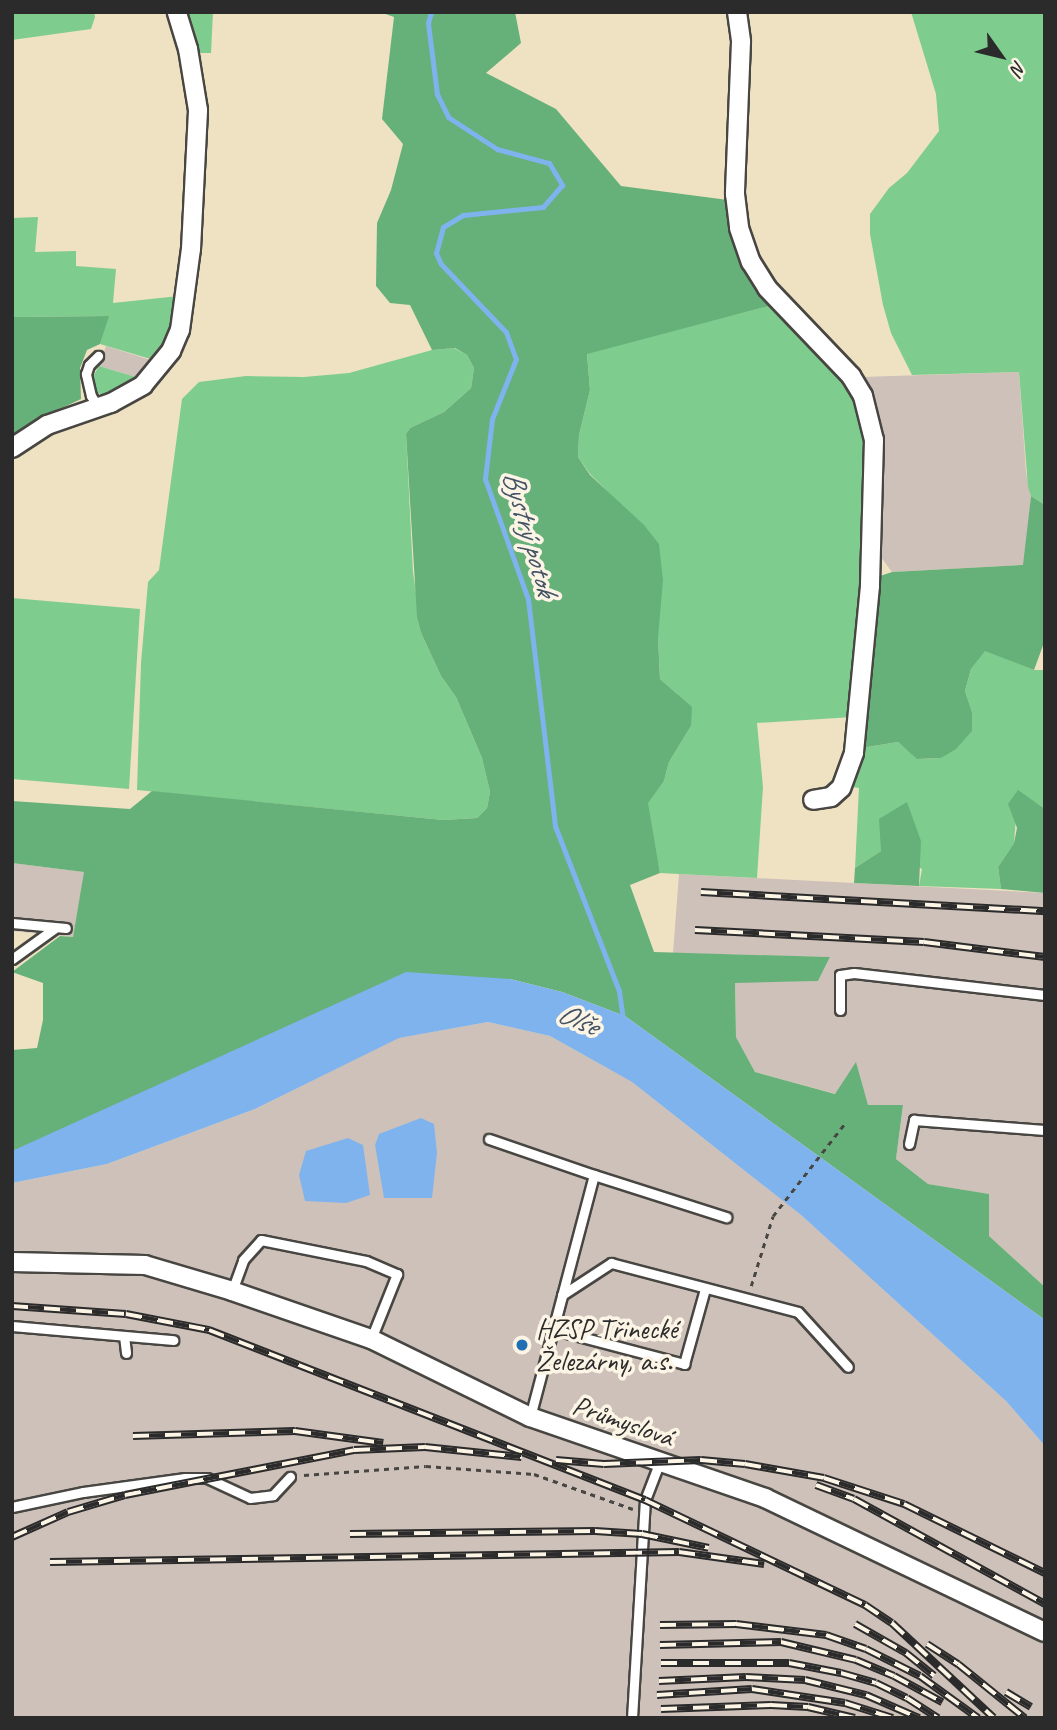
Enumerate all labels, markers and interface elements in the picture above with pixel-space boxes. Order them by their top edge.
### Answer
north arrow [966,21,1036,91]
text: N [1005,56,1032,79]
water label: Bystrý potok [495,467,565,599]
water label: Olše [552,995,604,1043]
place label: HZSP Třinecké Železárny, a.s. [536,1312,677,1378]
marker: HZSP Třinecké Železárny, a.s. [514,1337,530,1353]
street label: Průmyslová [568,1388,678,1454]

